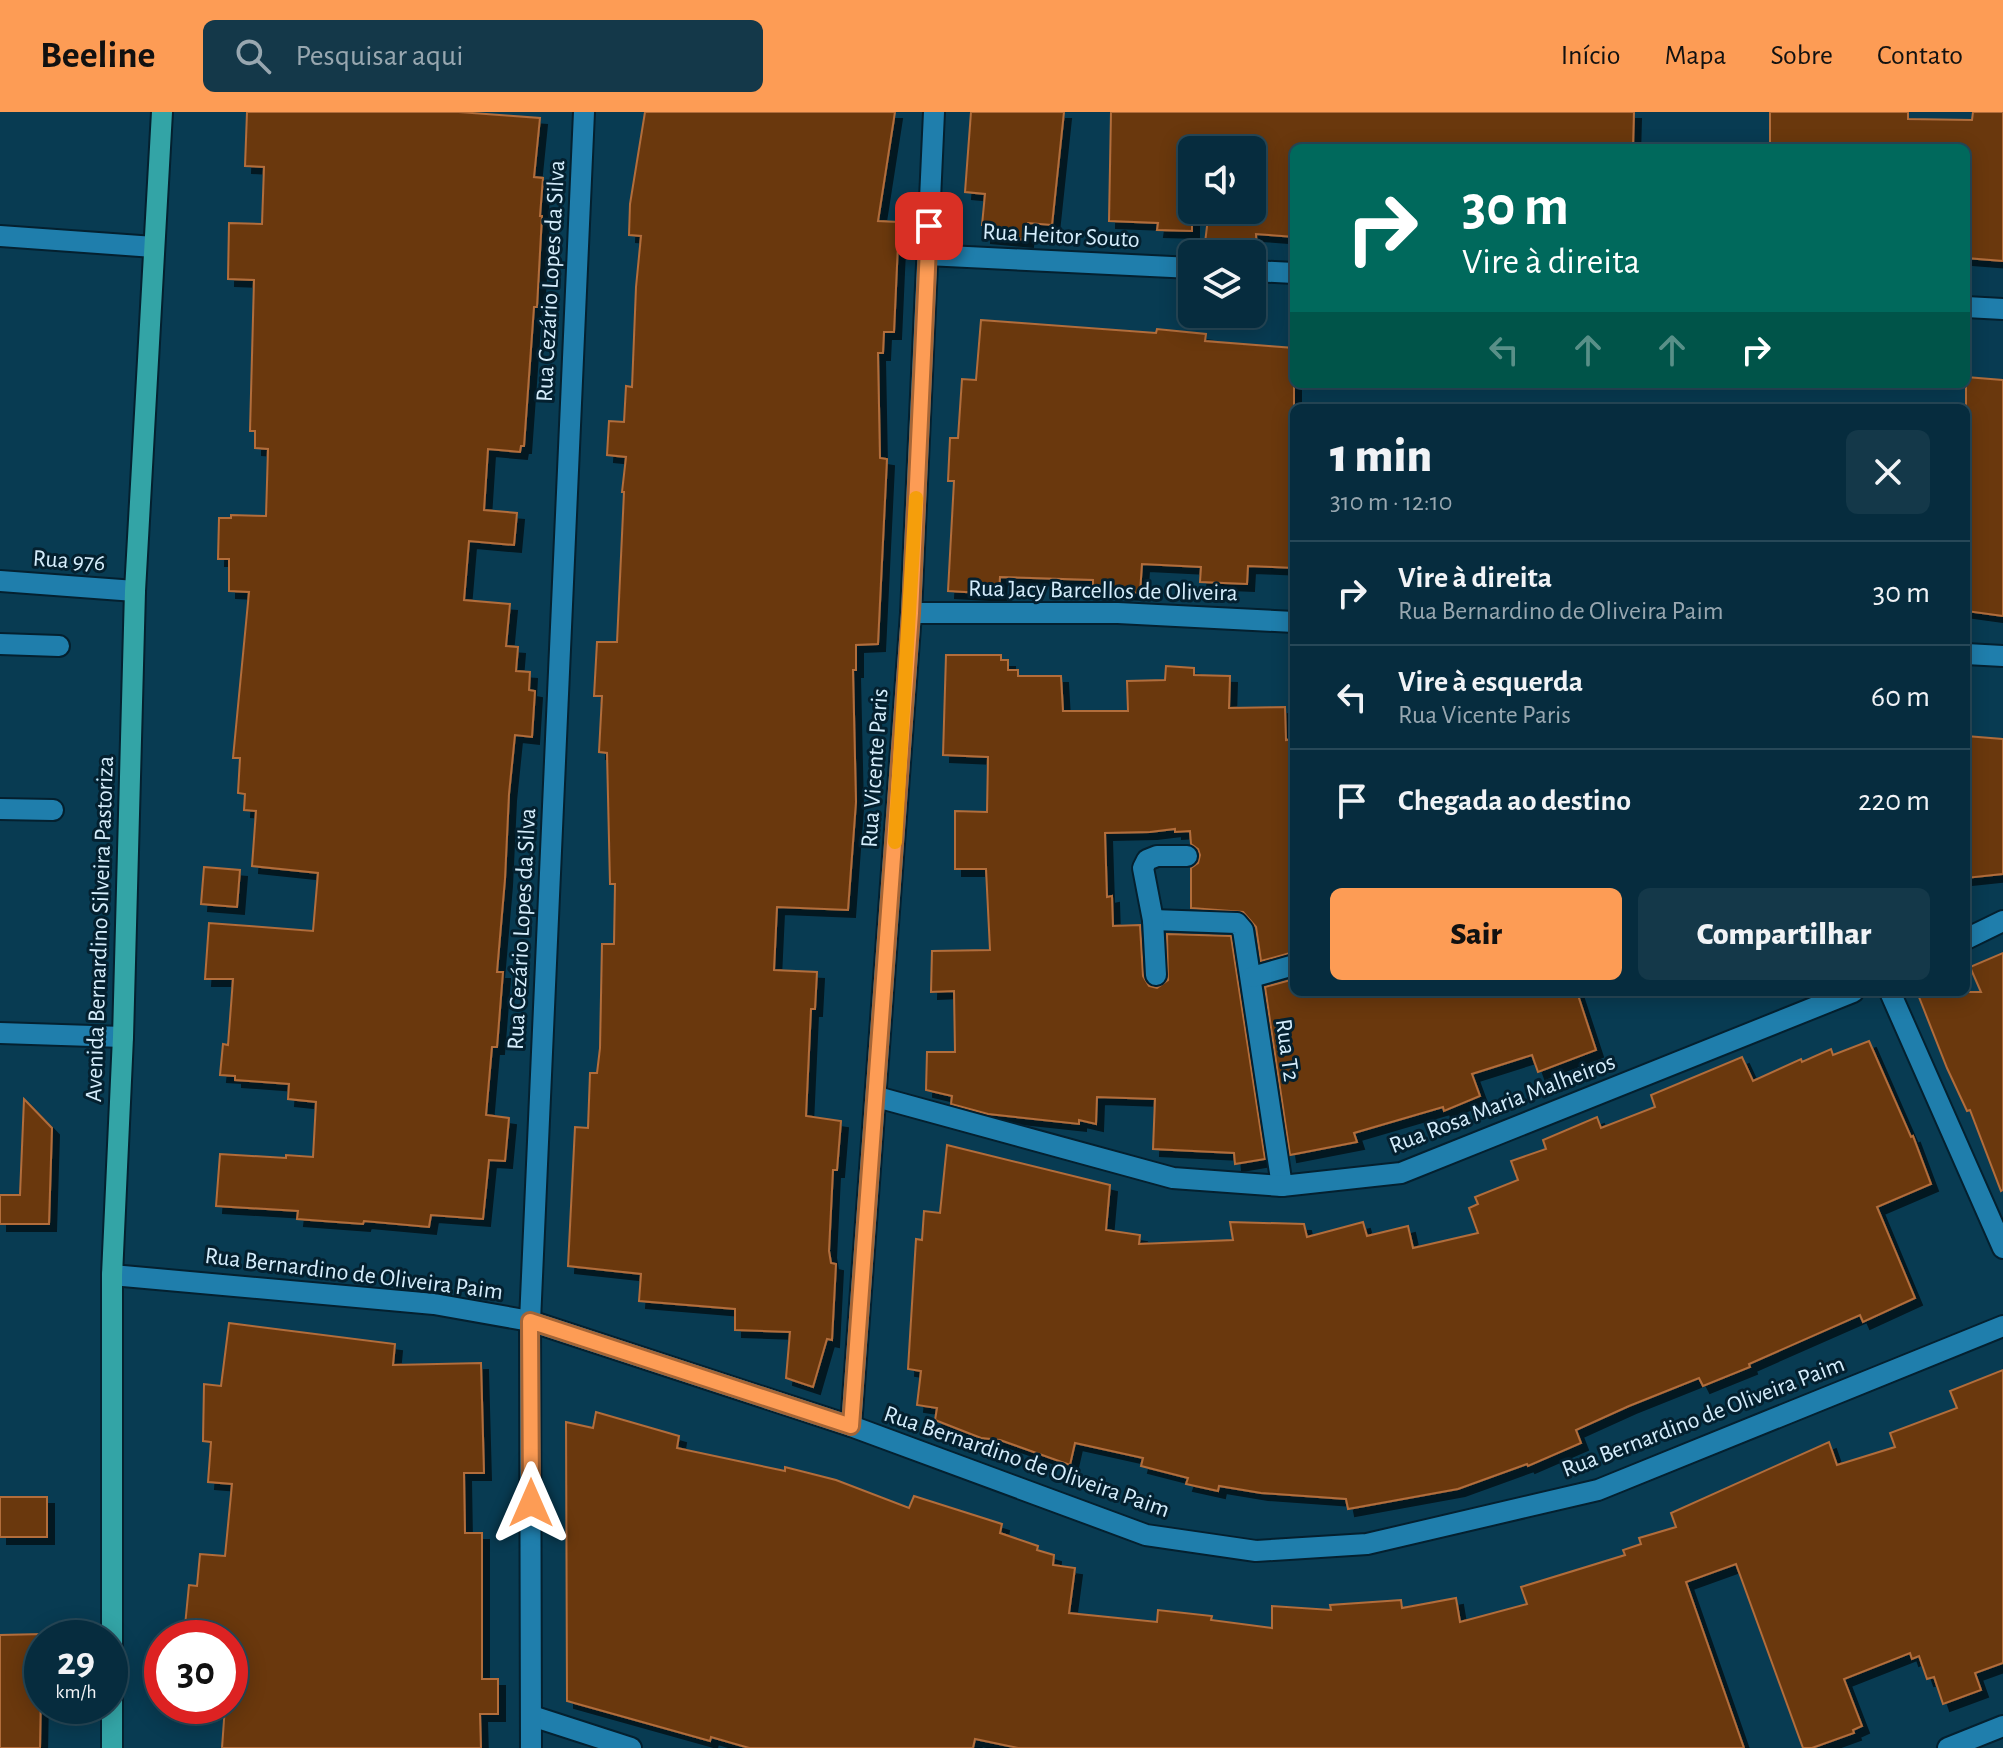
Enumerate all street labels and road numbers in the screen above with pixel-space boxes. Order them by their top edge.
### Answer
street label: Rua Cezário Lopes da Silva [533,160,569,403]
street label: Rua Heitor Souto [982,220,1140,252]
street label: Rua 976 [32,546,106,576]
street label: Rua Jacy Barcellos de Oliveira [968,577,1238,605]
street label: Rua Vicente Paris [857,688,893,849]
street label: Avenida Bernardino Silveira Pastoriza [82,756,118,1102]
street label: Rua Cezário Lopes da Silva [504,808,540,1051]
street label: Rua T2 [1271,1017,1303,1083]
street label: Rua Rosa Maria Malheiros [1386,1050,1619,1158]
street label: Rua Bernardino de Oliveira Paim [203,1244,504,1304]
street label: Rua Bernardino de Oliveira Paim [1559,1352,1848,1482]
street label: Rua Bernardino de Oliveira Paim [881,1402,1173,1522]

